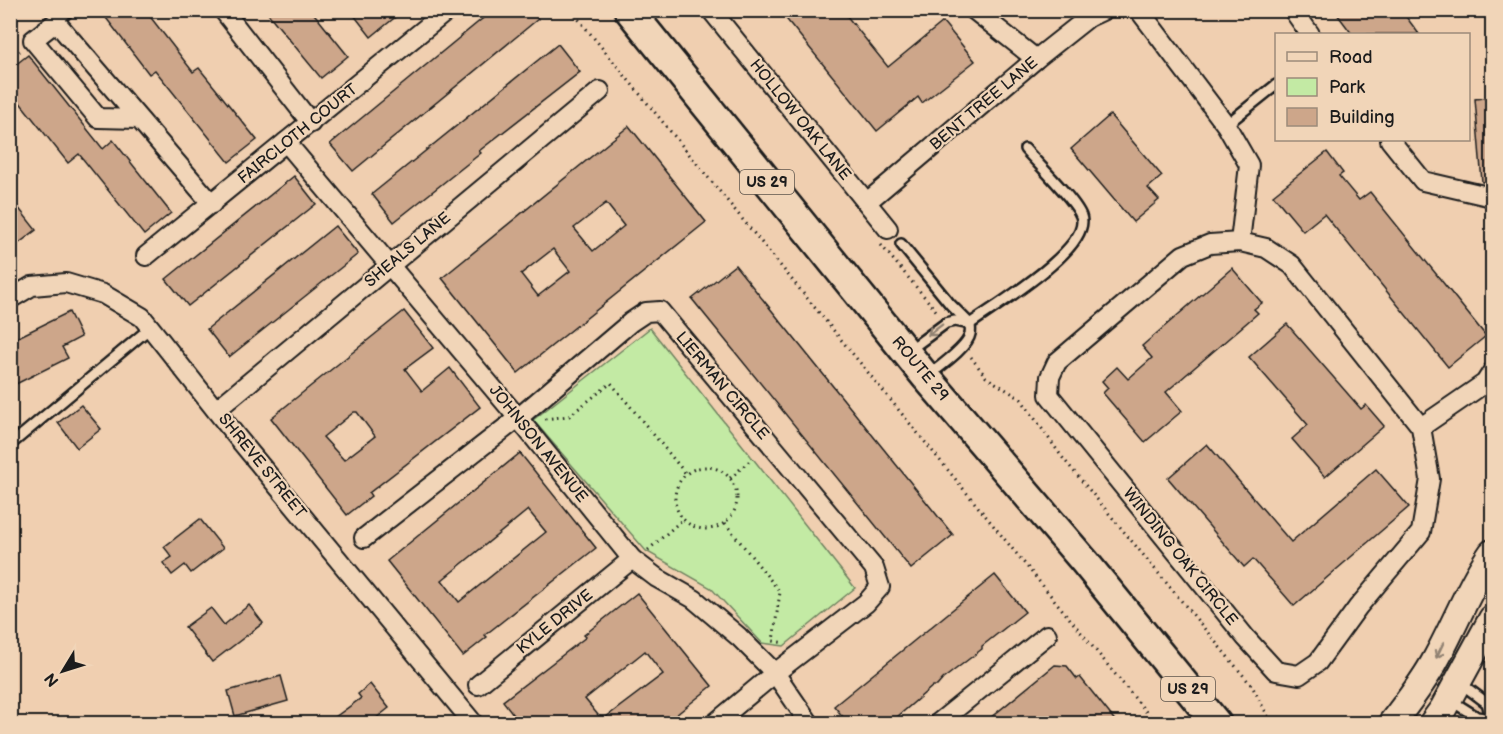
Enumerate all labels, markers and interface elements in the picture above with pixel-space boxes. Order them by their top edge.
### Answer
legend [1275,33,1470,141]
text: Road [1329,47,1373,68]
street label: BENT TREE LANE [926,53,1042,155]
street label: HOLLOW OAK LANE [745,56,855,184]
text: Park [1329,77,1365,98]
street label: FAIRCLOTH COURT [234,80,362,188]
text: Building [1329,107,1395,128]
road number: US 29 [740,170,794,194]
street label: SHEALS LANE [361,209,455,291]
one-way arrow [928,324,944,336]
street label: LIERMAN CIRCLE [671,328,773,444]
street label: ROUTE 29 [888,333,952,405]
street label: JOHNSON AVENUE [485,381,591,507]
street label: SHREVE STREET [214,410,310,522]
street label: WINDING OAK CIRCLE [1119,484,1241,630]
street label: KYLE DRIVE [513,586,597,658]
one-way arrow [1434,640,1446,658]
north arrow [33,641,93,701]
text: N [41,669,64,690]
road number: US 29 [1161,677,1215,701]

